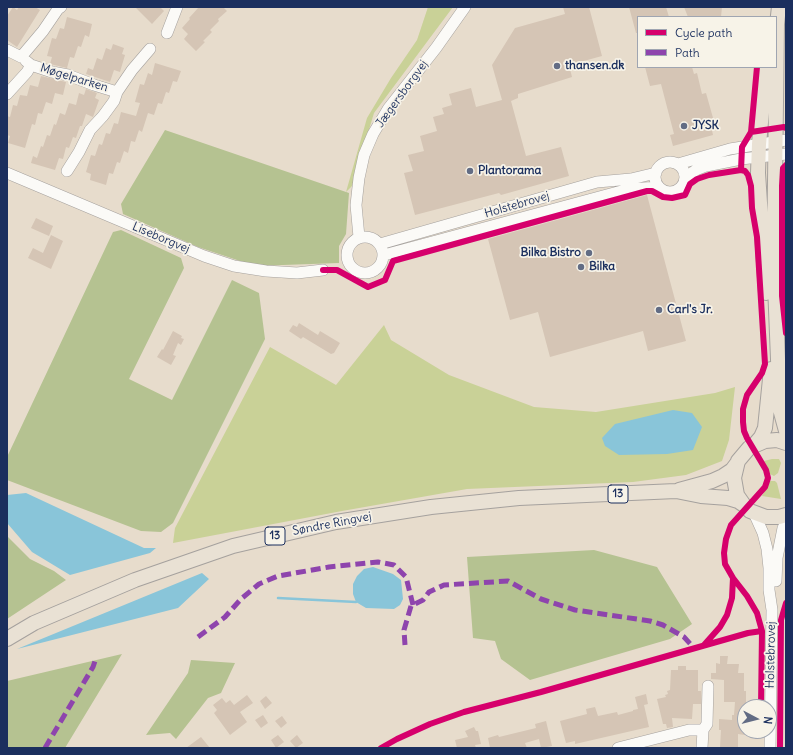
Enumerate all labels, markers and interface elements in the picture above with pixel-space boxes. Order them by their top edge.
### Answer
legend [637,16,777,68]
text: Cycle path [675,25,732,40]
text: Path [675,45,700,60]
street label: Jægersborgvej [373,58,431,130]
place label: thansen.dk [565,59,624,73]
street label: Møgelparken [38,61,110,95]
marker: thansen.dk [552,61,562,71]
place label: JYSK [692,119,719,133]
marker: JYSK [679,121,689,131]
place label: Plantorama [478,164,541,178]
marker: Plantorama [465,166,475,176]
street label: Holstebrovej [483,189,551,221]
street label: Liseborgvej [130,219,192,257]
place label: Bilka Bistro [520,246,581,260]
marker: Bilka Bistro [584,248,594,258]
place label: Bilka [589,260,615,274]
marker: Bilka [576,262,586,272]
place label: Carl's Jr. [667,303,713,317]
marker: Carl's Jr. [654,305,664,315]
road number: 13 [608,485,628,503]
street label: Søndre Ringvej [291,509,373,539]
road number: 13 [265,527,285,545]
street label: Holstebrovej [763,621,779,689]
north arrow [737,699,777,739]
text: N [761,716,775,725]

